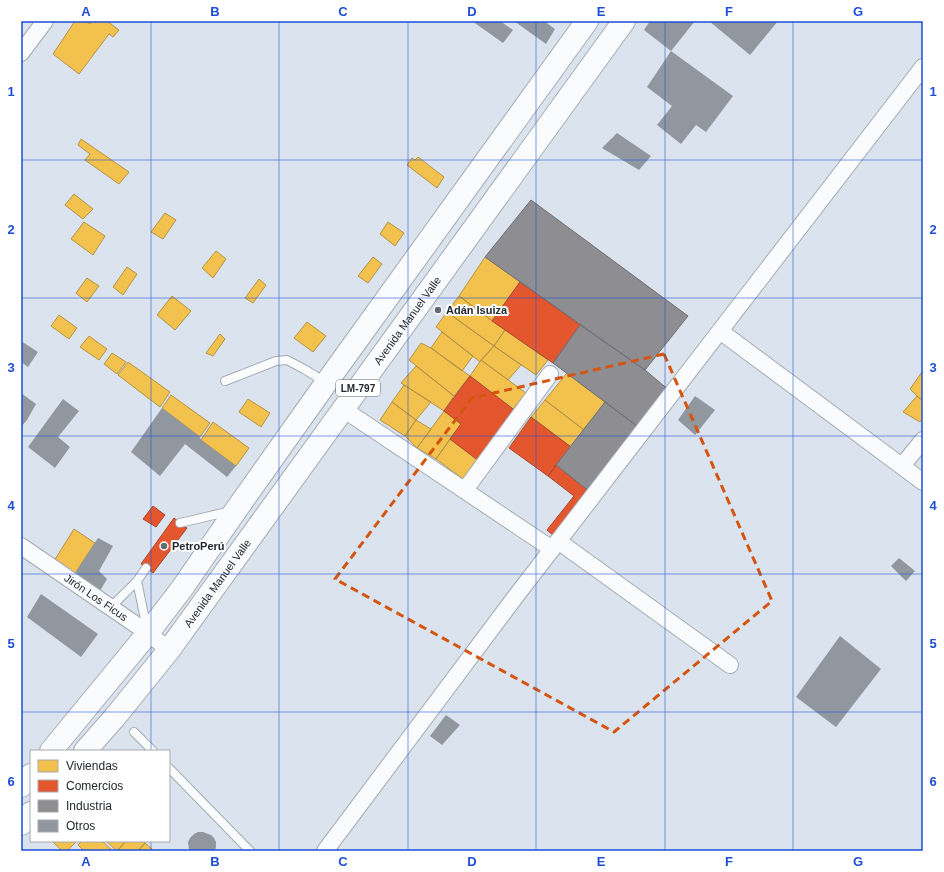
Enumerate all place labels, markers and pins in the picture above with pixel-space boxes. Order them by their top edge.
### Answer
place label: Adán Isuiza [446,304,508,316]
marker: Adán Isuiza [433,305,443,315]
place label: PetroPerú [172,540,225,552]
marker: PetroPerú [159,541,169,551]

